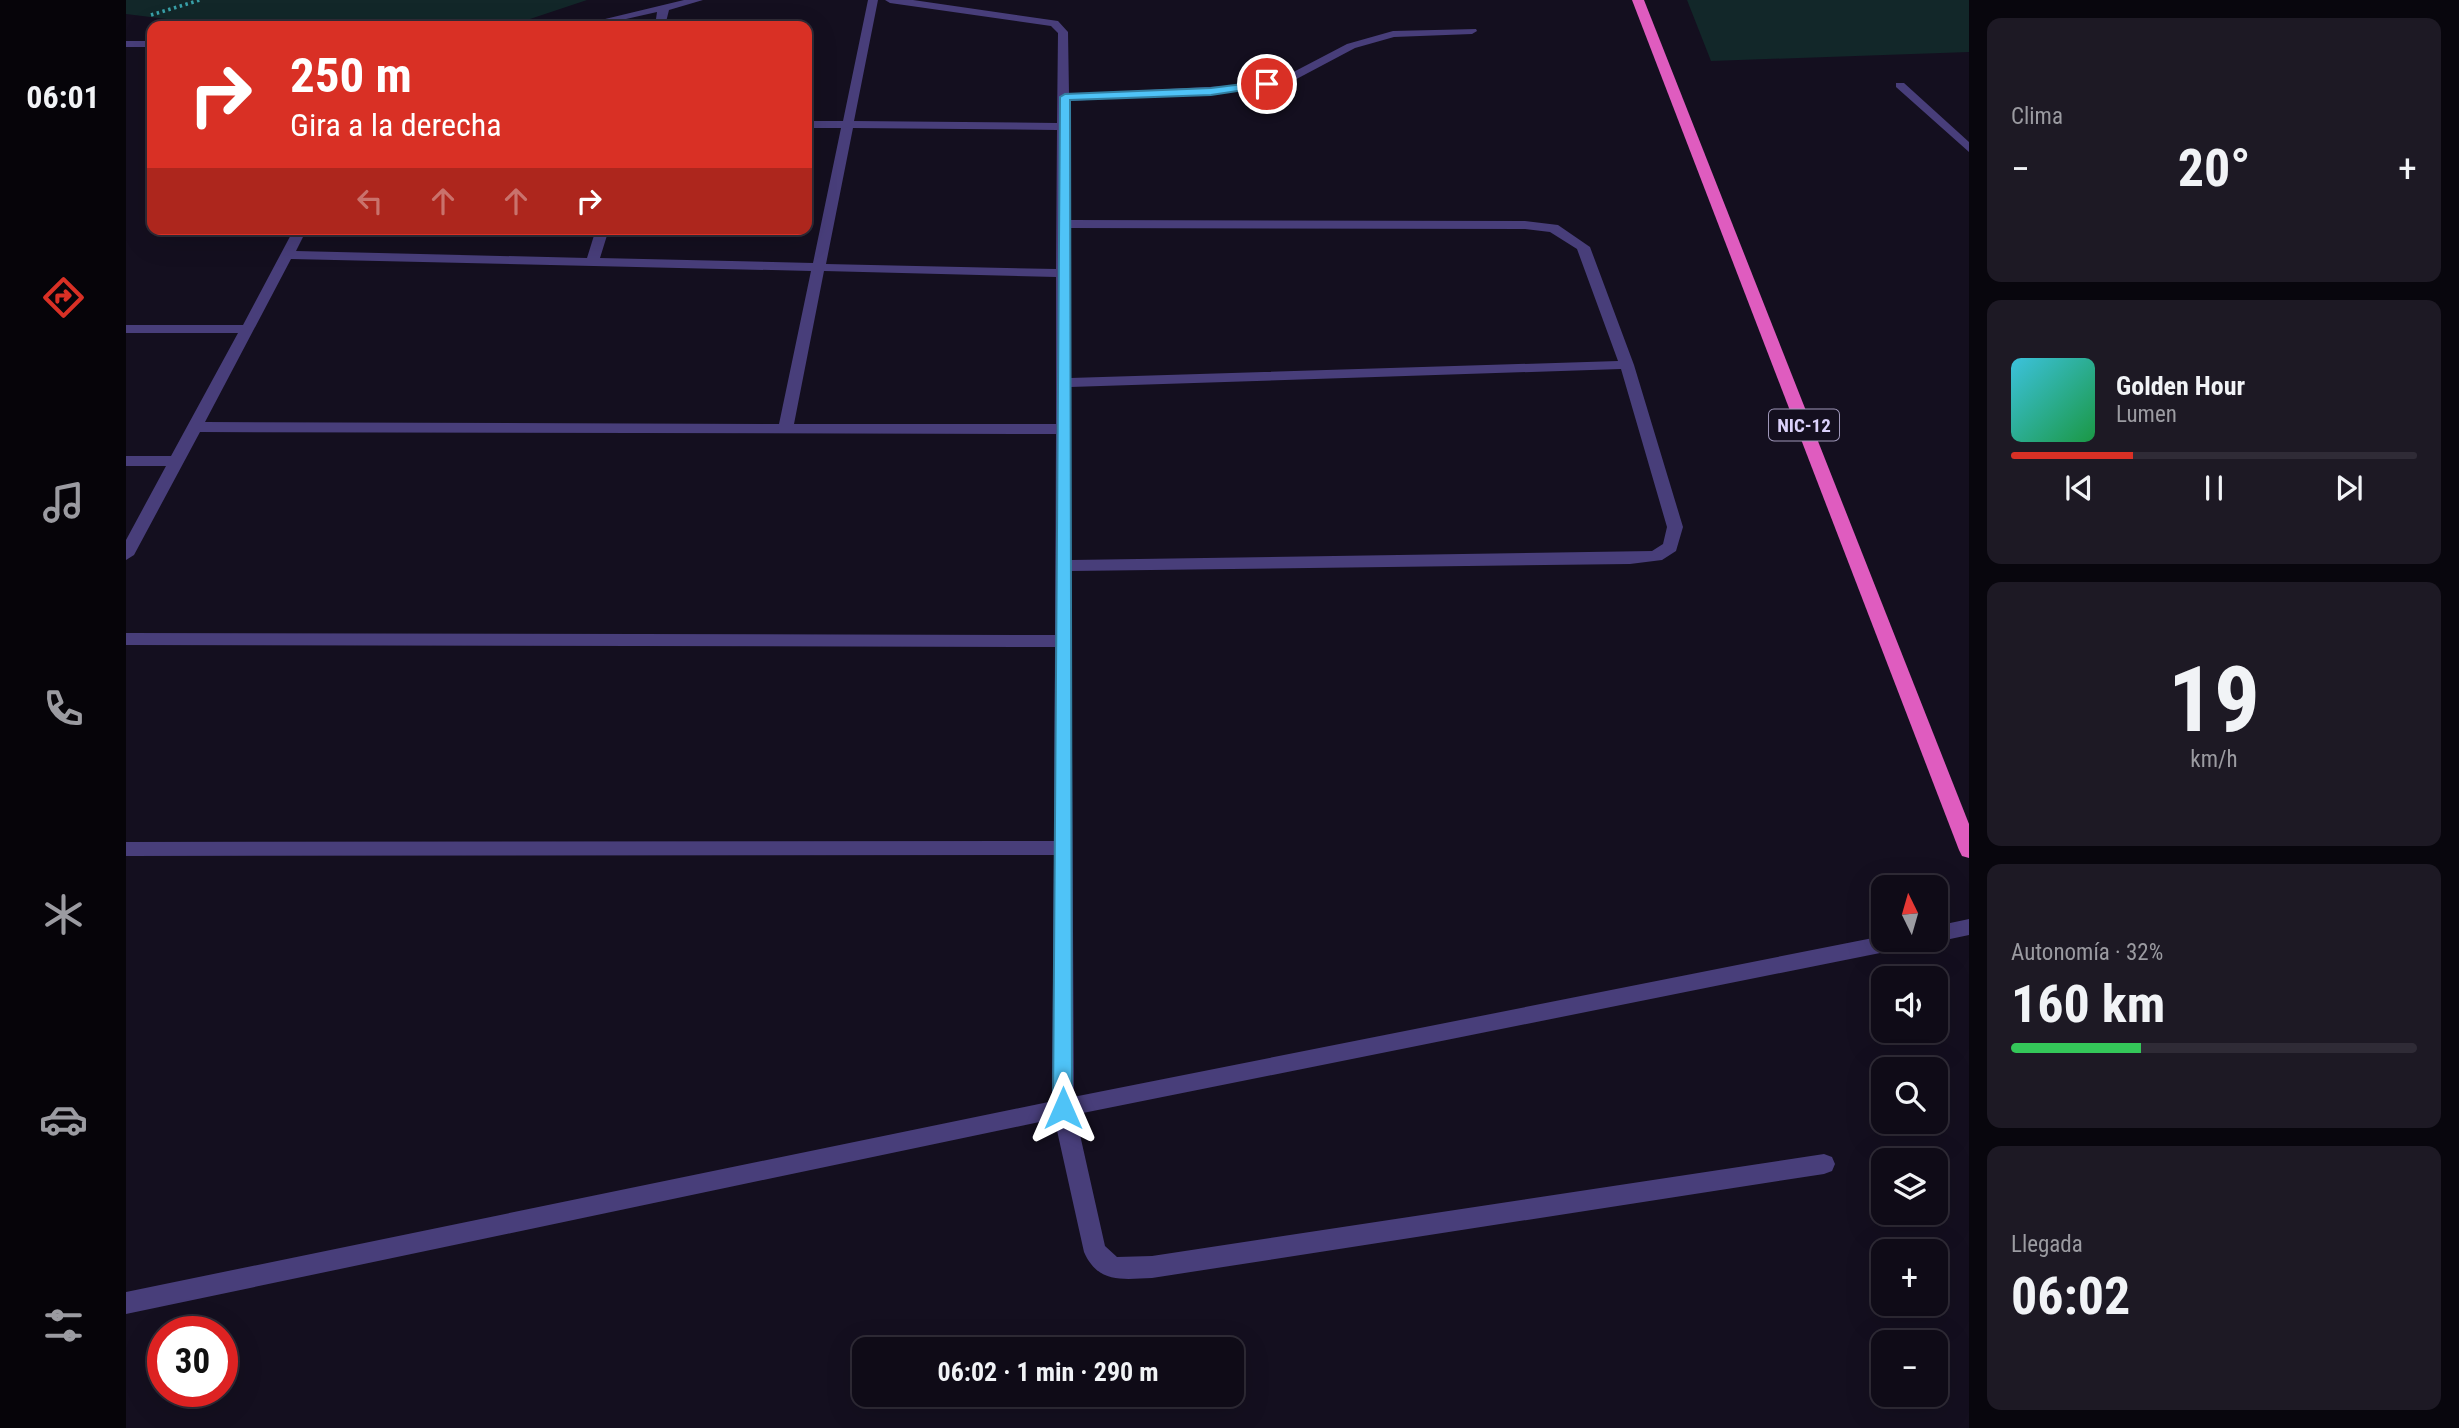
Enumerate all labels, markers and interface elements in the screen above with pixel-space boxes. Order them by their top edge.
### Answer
text: 250 m [290,47,412,104]
icon: right [175,49,266,140]
pin [1237,54,1297,114]
icon: arrive [1248,65,1286,103]
text: 06:01 [26,78,100,116]
text: Clima [2011,103,2063,130]
text: Gira a la derecha [290,106,502,144]
text: 20° [2178,138,2250,199]
text: − [2011,147,2030,191]
text: + [2398,147,2417,191]
icon: left [351,182,389,220]
icon: ahead [424,182,462,220]
icon: ahead [497,182,535,220]
icon: right [570,182,608,220]
icon: directions [39,273,88,322]
text: Golden Hour [2116,371,2245,401]
text: Lumen [2116,401,2177,428]
road number: NIC-12 [1769,410,1839,440]
icon: previous [2060,469,2098,507]
icon: pause [2195,469,2233,507]
icon: next [2330,469,2368,507]
icon: music [39,478,88,527]
text: 19 [2168,647,2260,753]
icon: phone [39,684,88,733]
text: km/h [2190,746,2238,773]
north arrow [1871,875,1948,952]
map controls [1871,875,1948,1407]
icon: climate [39,890,88,939]
text: Autonomía · 32% [2011,939,2163,966]
button: sound [1871,966,1948,1043]
text: 160 km [2011,974,2165,1035]
button: search [1871,1057,1948,1134]
position arrow [1026,1071,1100,1145]
icon: car [39,1095,88,1144]
button: layers [1871,1148,1948,1225]
text: Llegada [2011,1231,2083,1258]
button: + [1871,1239,1948,1316]
text: 06:02 [2011,1266,2130,1327]
icon: filters [39,1301,88,1350]
speed limit sign: 30 [147,1316,238,1407]
button: − [1871,1330,1948,1407]
text: 06:02 · 1 min · 290 m [938,1357,1158,1387]

